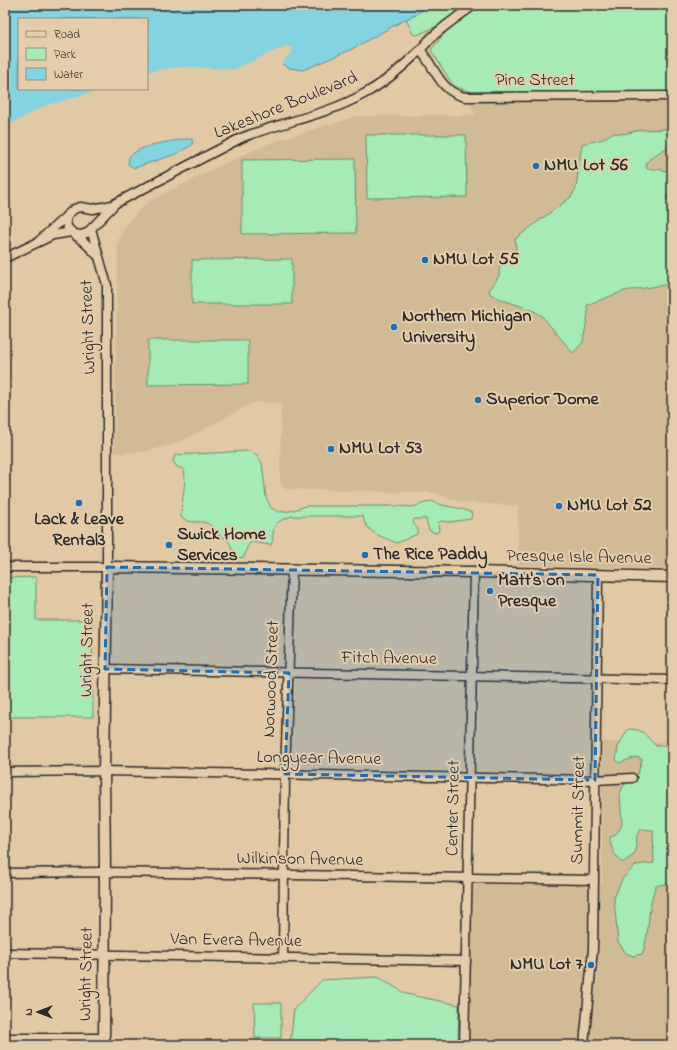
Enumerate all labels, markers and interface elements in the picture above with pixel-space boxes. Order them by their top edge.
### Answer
legend [18,18,148,90]
text: Road [54,26,80,44]
text: Park [54,46,76,64]
street label: Lakeshore Boulevard [210,65,362,147]
text: Water [54,66,83,84]
street label: Pine Street [495,68,575,94]
place label: NMU Lot 56 [544,153,628,179]
marker: NMU Lot 56 [531,161,541,171]
place label: NMU Lot 55 [433,247,520,273]
marker: NMU Lot 55 [420,255,430,265]
street label: Wright Street [74,279,105,375]
place label: Northern Michigan University [402,304,531,352]
marker: Northern Michigan University [389,322,399,332]
place label: Superior Dome [486,387,599,413]
marker: Superior Dome [473,395,483,405]
place label: NMU Lot 53 [339,436,423,462]
marker: NMU Lot 53 [326,444,336,454]
place label: NMU Lot 52 [567,493,652,519]
marker: Lack & Leave Rental3 [74,498,84,508]
marker: NMU Lot 52 [554,501,564,511]
place label: Lack & Leave Rental3 [34,507,125,554]
place label: Swick Home Services [177,522,267,569]
marker: Swick Home Services [164,540,174,550]
place label: The Rice Paddy [373,542,487,569]
street label: Presque Isle Avenue [506,544,653,572]
marker: The Rice Paddy [360,550,370,560]
place label: Matt's on Presque [498,568,565,615]
marker: Matt's on Presque [485,586,495,596]
street label: Wright Street [74,602,103,698]
street label: Norwood Street [257,620,287,738]
street label: Fitch Avenue [340,645,438,673]
street label: Longyear Avenue [256,745,382,774]
street label: Summit Street [565,755,593,865]
street label: Center Street [440,760,468,856]
street label: Wilkinson Avenue [236,846,365,874]
street label: Wright Street [73,926,102,1022]
street label: Van Evera Avenue [169,927,303,955]
place label: NMU Lot 7 [510,952,584,978]
marker: NMU Lot 7 [586,960,596,970]
north arrow [18,992,58,1032]
text: N [21,1008,37,1016]

